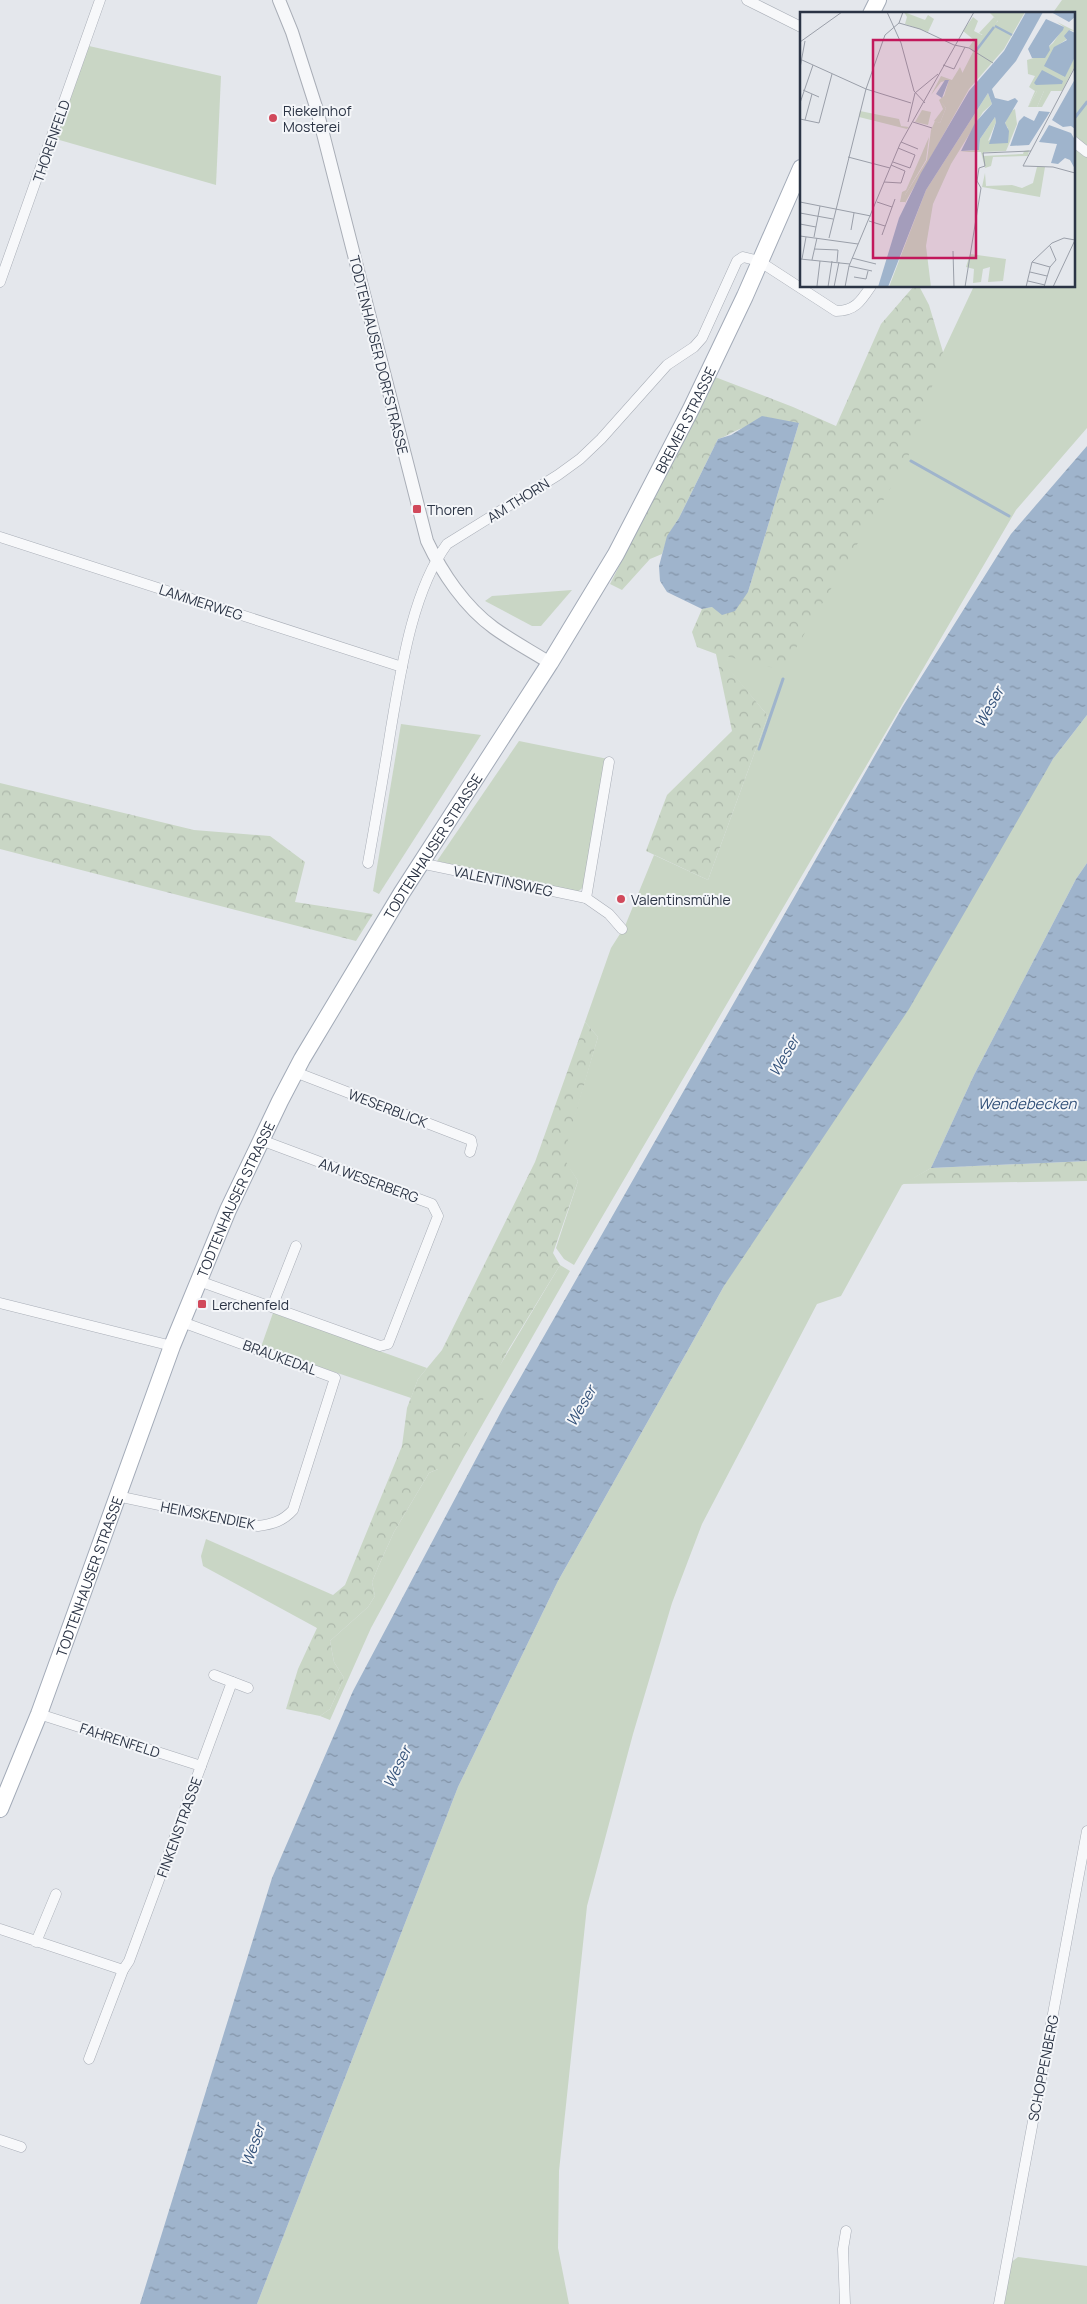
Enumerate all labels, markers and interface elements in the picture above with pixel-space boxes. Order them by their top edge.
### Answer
inset map [800,12,1074,288]
street label: THORENFELD [28,97,74,185]
place label: Riekelnhof Mosterei [283,101,351,136]
marker: Riekelnhof Mosterei [267,112,279,124]
street label: TODTENHAUSER DORFSTRASSE [345,253,413,457]
street label: BREMER STRASSE [650,363,719,476]
street label: AM THORN [483,473,553,527]
place label: Thoren [427,500,473,519]
marker: Thoren [411,503,423,515]
street label: LAMMERWEG [157,580,245,624]
water label: Weser [969,680,1010,731]
street label: TODTENHAUSER STRASSE [379,770,486,922]
street label: VALENTINSWEG [452,861,555,901]
place label: Valentinsmühle [631,890,731,909]
marker: Valentinsmühle [615,893,627,905]
water label: Weser [764,1029,805,1080]
street label: WESERBLICK [346,1084,431,1132]
water label: Wendebecken [978,1093,1078,1114]
street label: TODTENHAUSER STRASSE [192,1118,279,1280]
street label: AM WESERBERG [316,1153,422,1207]
place label: Lerchenfeld [212,1295,289,1314]
marker: Lerchenfeld [196,1298,208,1310]
street label: BRAUKEDAL [240,1335,320,1379]
water label: Weser [561,1379,602,1430]
street label: TODTENHAUSER STRASSE [51,1494,126,1659]
street label: HEIMSKENDIEK [159,1497,258,1534]
street label: FAHRENFELD [77,1718,163,1762]
water label: Weser [378,1740,417,1791]
street label: FINKENSTRASSE [152,1774,206,1880]
street label: SCHOPPENBERG [1023,2013,1063,2123]
water label: Weser [236,2118,271,2169]

